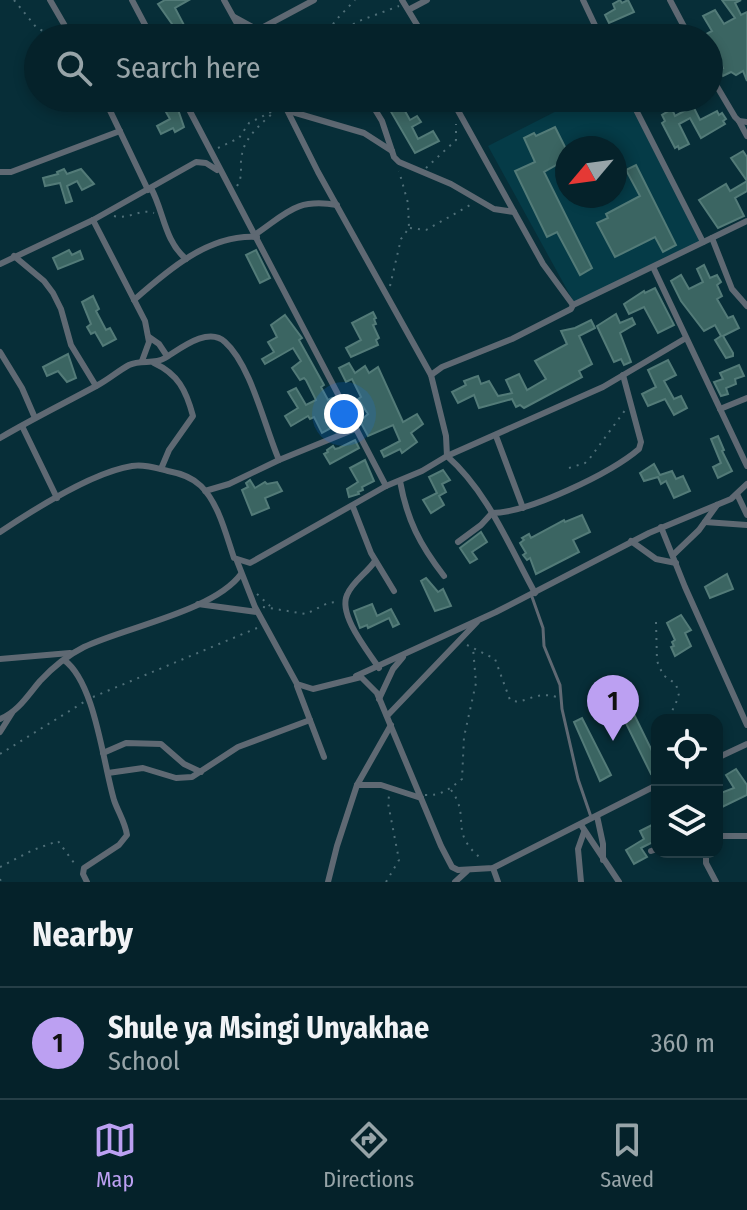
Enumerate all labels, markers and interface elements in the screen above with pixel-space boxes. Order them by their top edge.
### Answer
search box [24,24,723,112]
icon: search [52,46,96,90]
text: Search here [116,50,261,86]
north arrow [555,136,627,208]
your location [324,394,364,434]
pin: 1 [587,675,639,741]
map controls [651,714,723,858]
button: locate [651,714,723,786]
button: layers [651,786,723,858]
text: Nearby [32,914,133,955]
text: Shule ya Msingi Unyakhae [108,1010,429,1046]
text: 1 [53,1028,64,1059]
text: 360 m [651,1028,715,1059]
text: School [108,1046,180,1077]
tab: Map [93,1118,137,1193]
tab: Directions [323,1118,414,1193]
tab: Saved [600,1118,654,1193]

